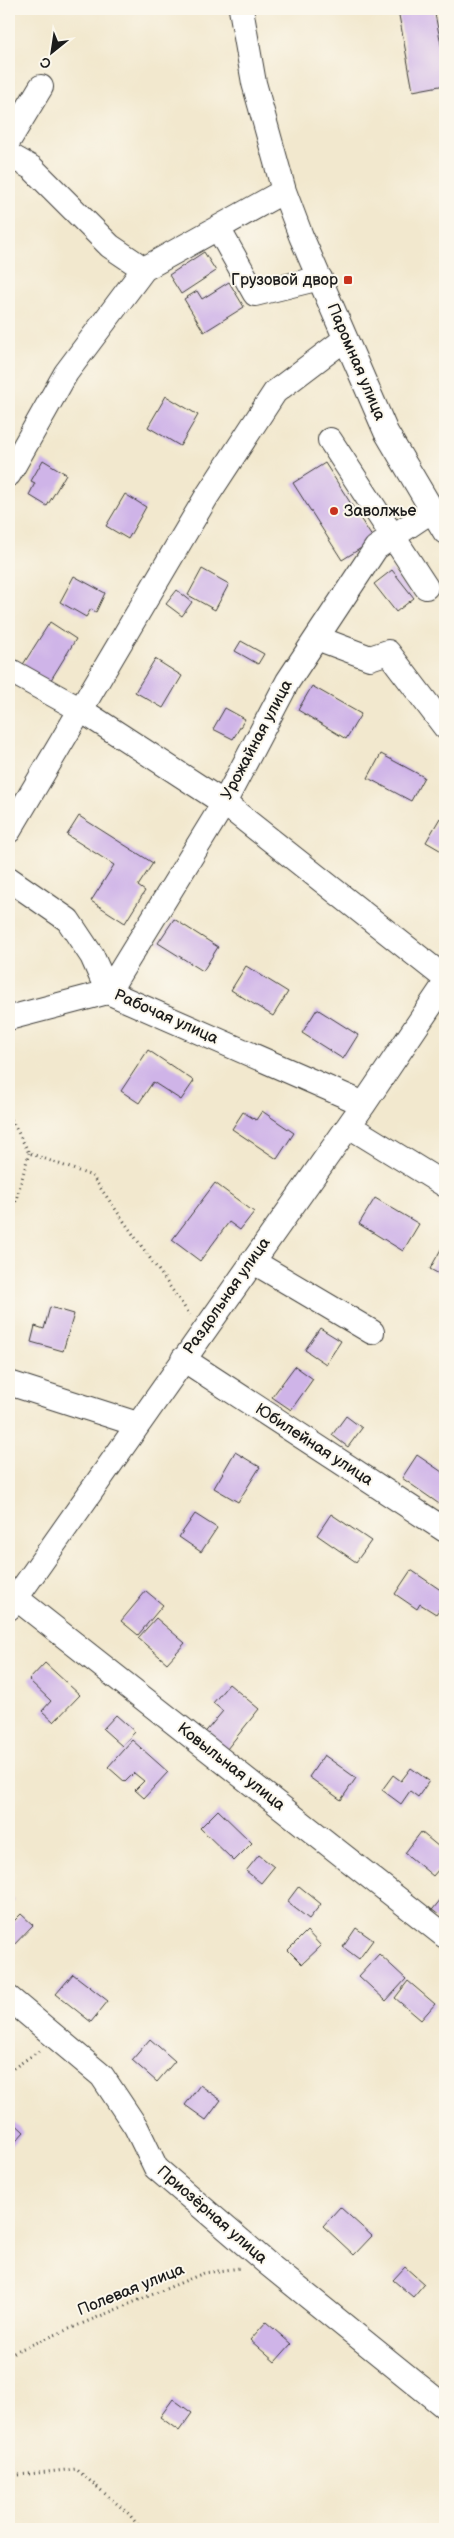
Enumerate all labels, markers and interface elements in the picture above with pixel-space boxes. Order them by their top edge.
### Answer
north arrow [28,28,78,78]
text: С [37,53,54,73]
place label: Грузовой двор [231,271,338,290]
marker: Грузовой двор [342,274,354,286]
street label: Паромная улица [323,301,389,424]
place label: Заволжье [344,502,417,521]
marker: Заволжье [328,505,340,517]
street label: Урожайная улица [217,676,297,803]
street label: Рабочая улица [111,986,221,1049]
street label: Раздольная улица [180,1234,275,1358]
street label: Юбилейная улица [252,1400,377,1490]
street label: Ковыльная улица [173,1719,289,1815]
street label: Приозёрная улица [153,2162,271,2268]
street label: Полевая улица [75,2260,188,2320]

